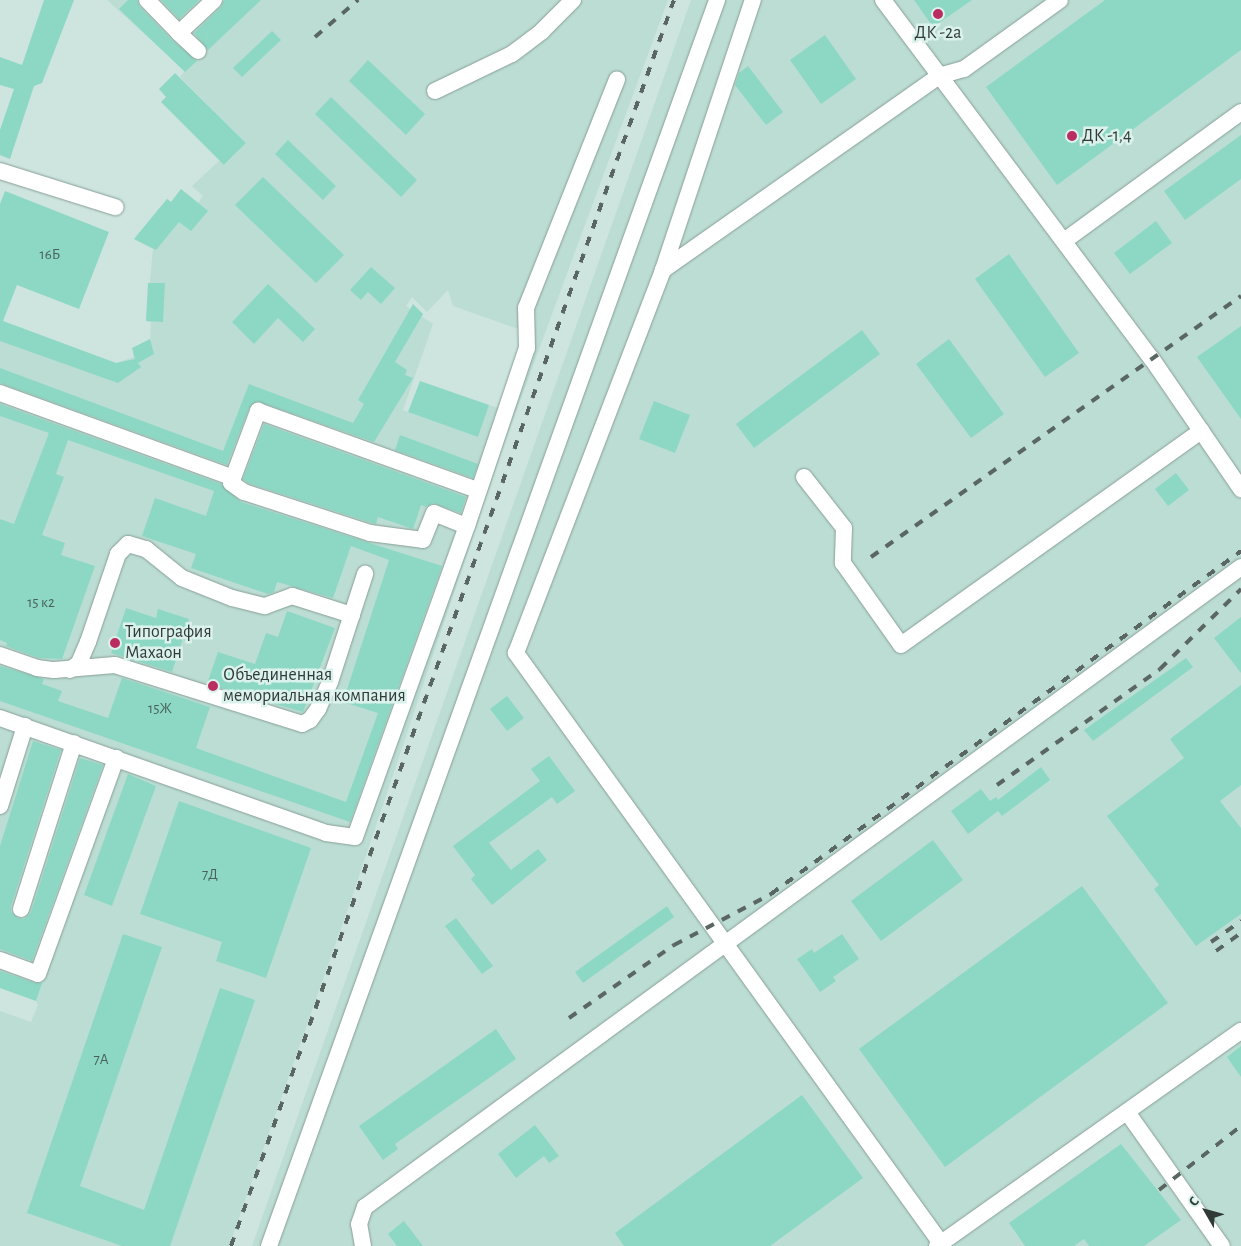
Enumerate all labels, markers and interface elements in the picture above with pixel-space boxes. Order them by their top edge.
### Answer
marker: ДК -2а [932,8,944,20]
place label: ДК -2а [914,22,962,44]
place label: ДК -1,4 [1082,125,1132,147]
marker: ДК -1,4 [1066,130,1078,142]
house number: 16Б [40,246,60,264]
house number: 15 к2 [27,594,55,612]
place label: Типография Махаон [125,622,212,664]
marker: Типография Махаон [109,637,121,649]
place label: Объединенная мемориальная компания [223,665,406,708]
marker: Объединенная мемориальная компания [207,680,219,692]
house number: 15Ж [148,700,172,718]
house number: 7Д [202,866,218,884]
house number: 7А [93,1051,109,1069]
north arrow [1181,1186,1231,1236]
text: С [1186,1194,1202,1209]

